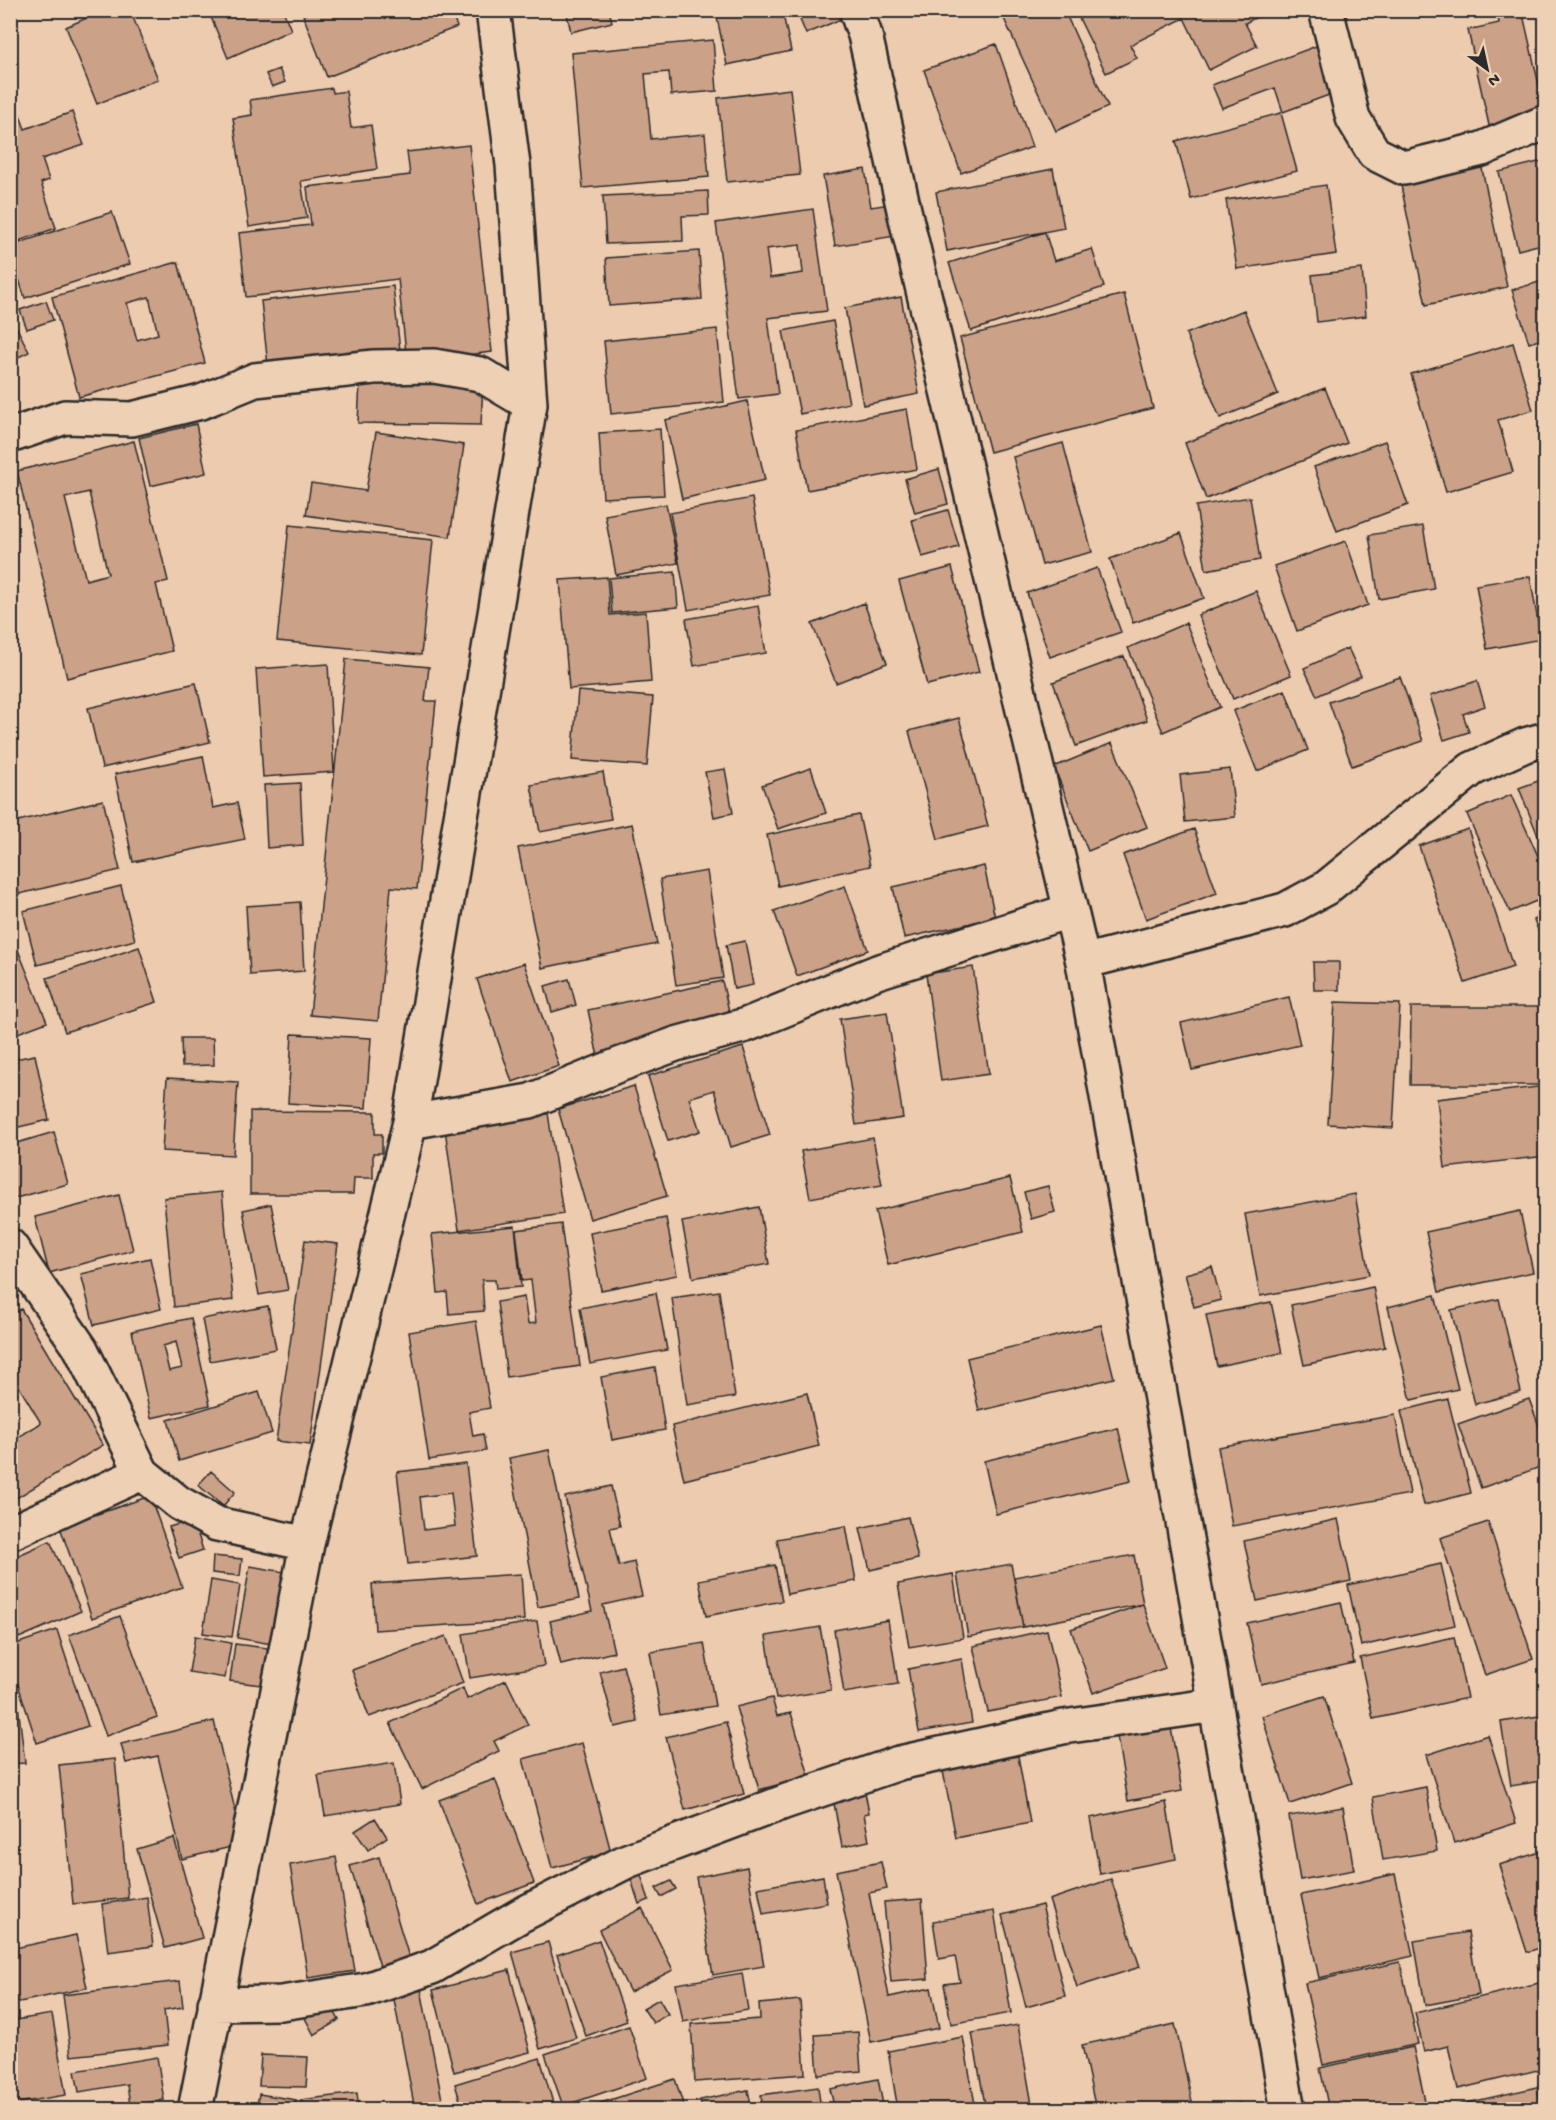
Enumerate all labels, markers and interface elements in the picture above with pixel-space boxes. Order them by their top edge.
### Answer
north arrow [1457,39,1517,99]
text: N [1483,68,1503,90]

